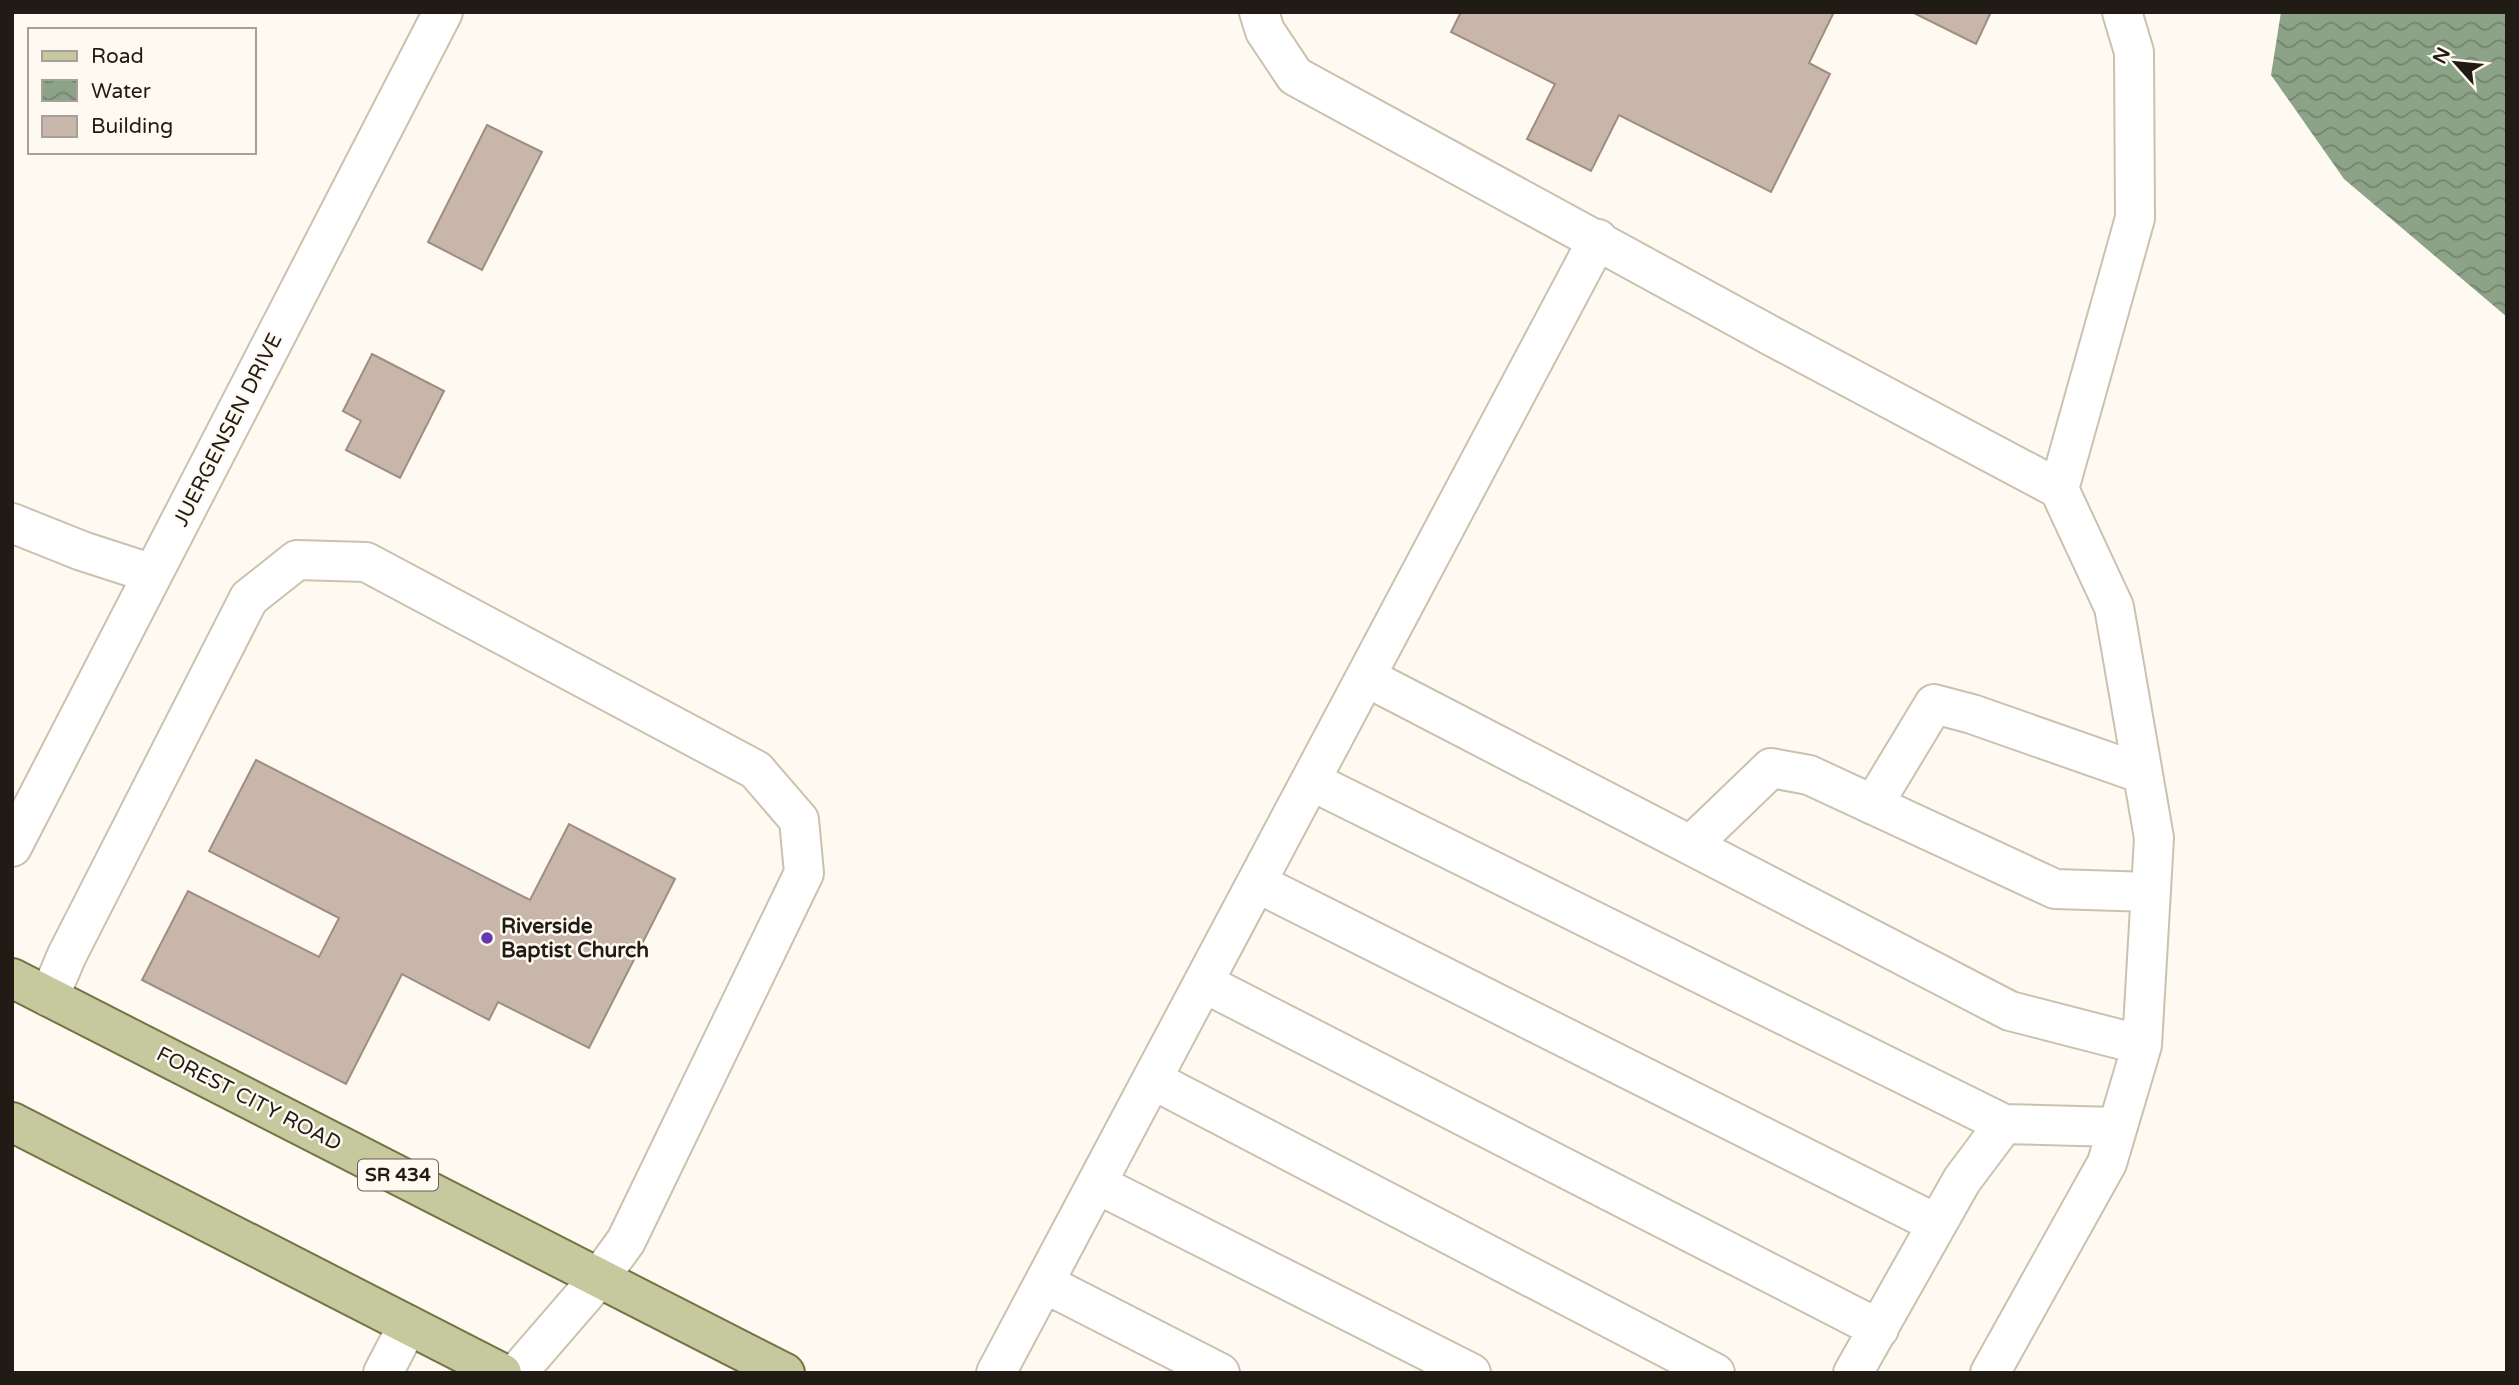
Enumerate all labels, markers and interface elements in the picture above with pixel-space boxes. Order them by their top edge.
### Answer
legend [28,28,256,154]
north arrow [2421,28,2491,98]
text: Road [91,44,144,69]
text: N [2428,44,2455,68]
text: Water [91,79,151,104]
text: Building [91,114,173,139]
street label: JUERGENSEN DRIVE [168,329,288,531]
place label: Riverside Baptist Church [501,914,649,963]
marker: Riverside Baptist Church [479,930,495,946]
street label: FOREST CITY ROAD [152,1041,346,1157]
road number: SR 434 [358,1160,438,1190]

